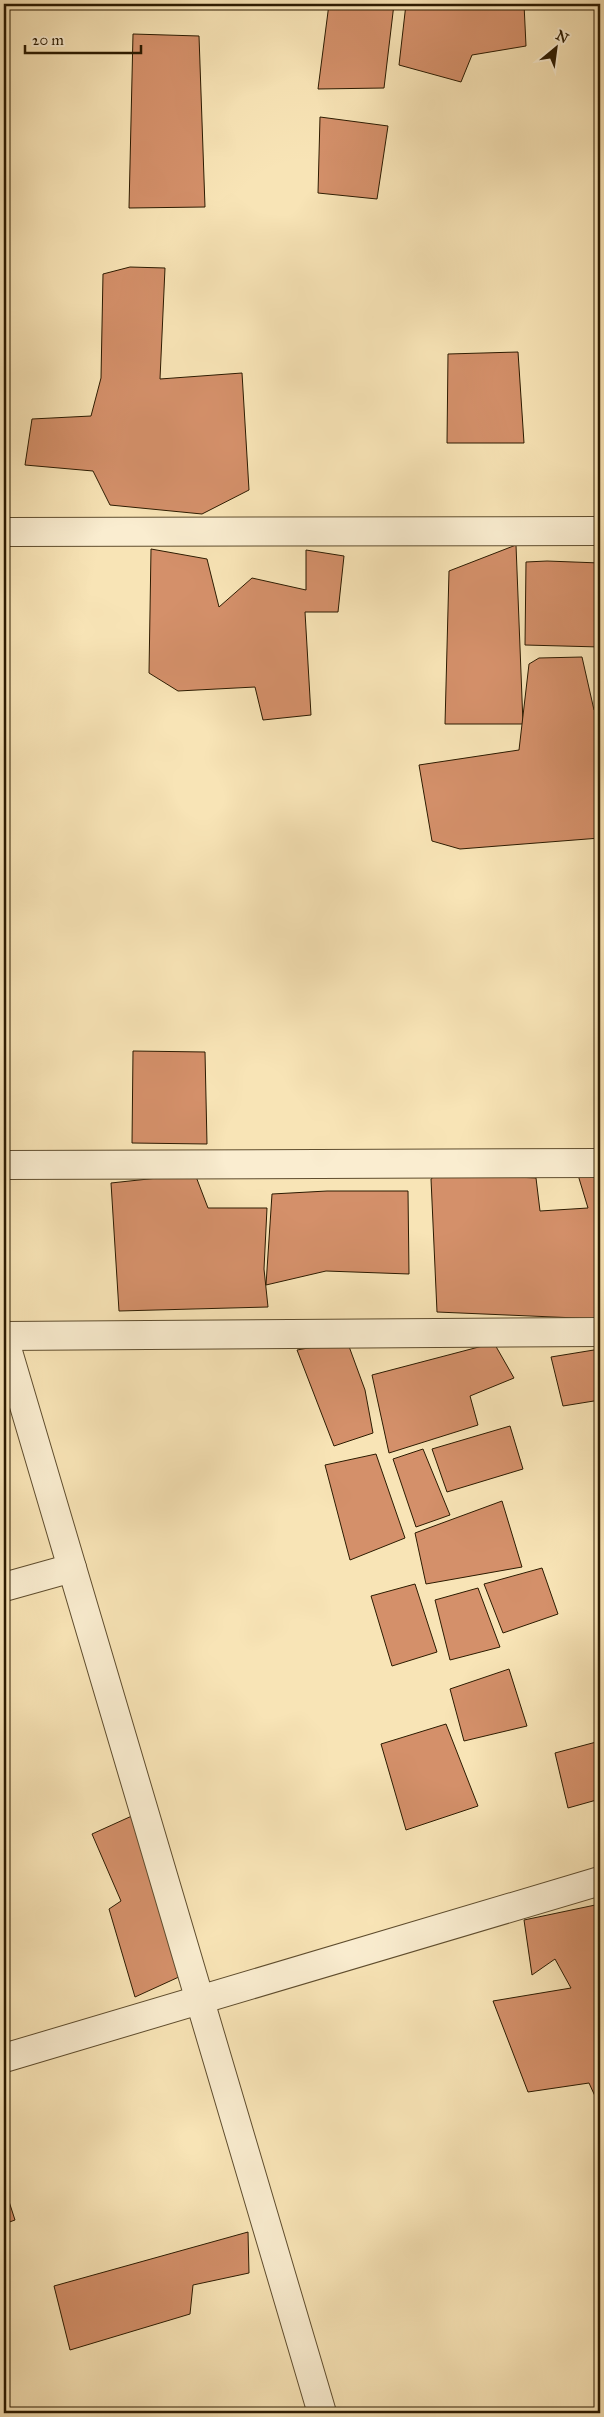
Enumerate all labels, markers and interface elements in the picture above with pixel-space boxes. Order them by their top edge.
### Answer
scale bar [25,22,141,54]
north arrow [532,22,582,72]
text: N [553,27,571,47]
text: 20 m [32,31,64,49]

